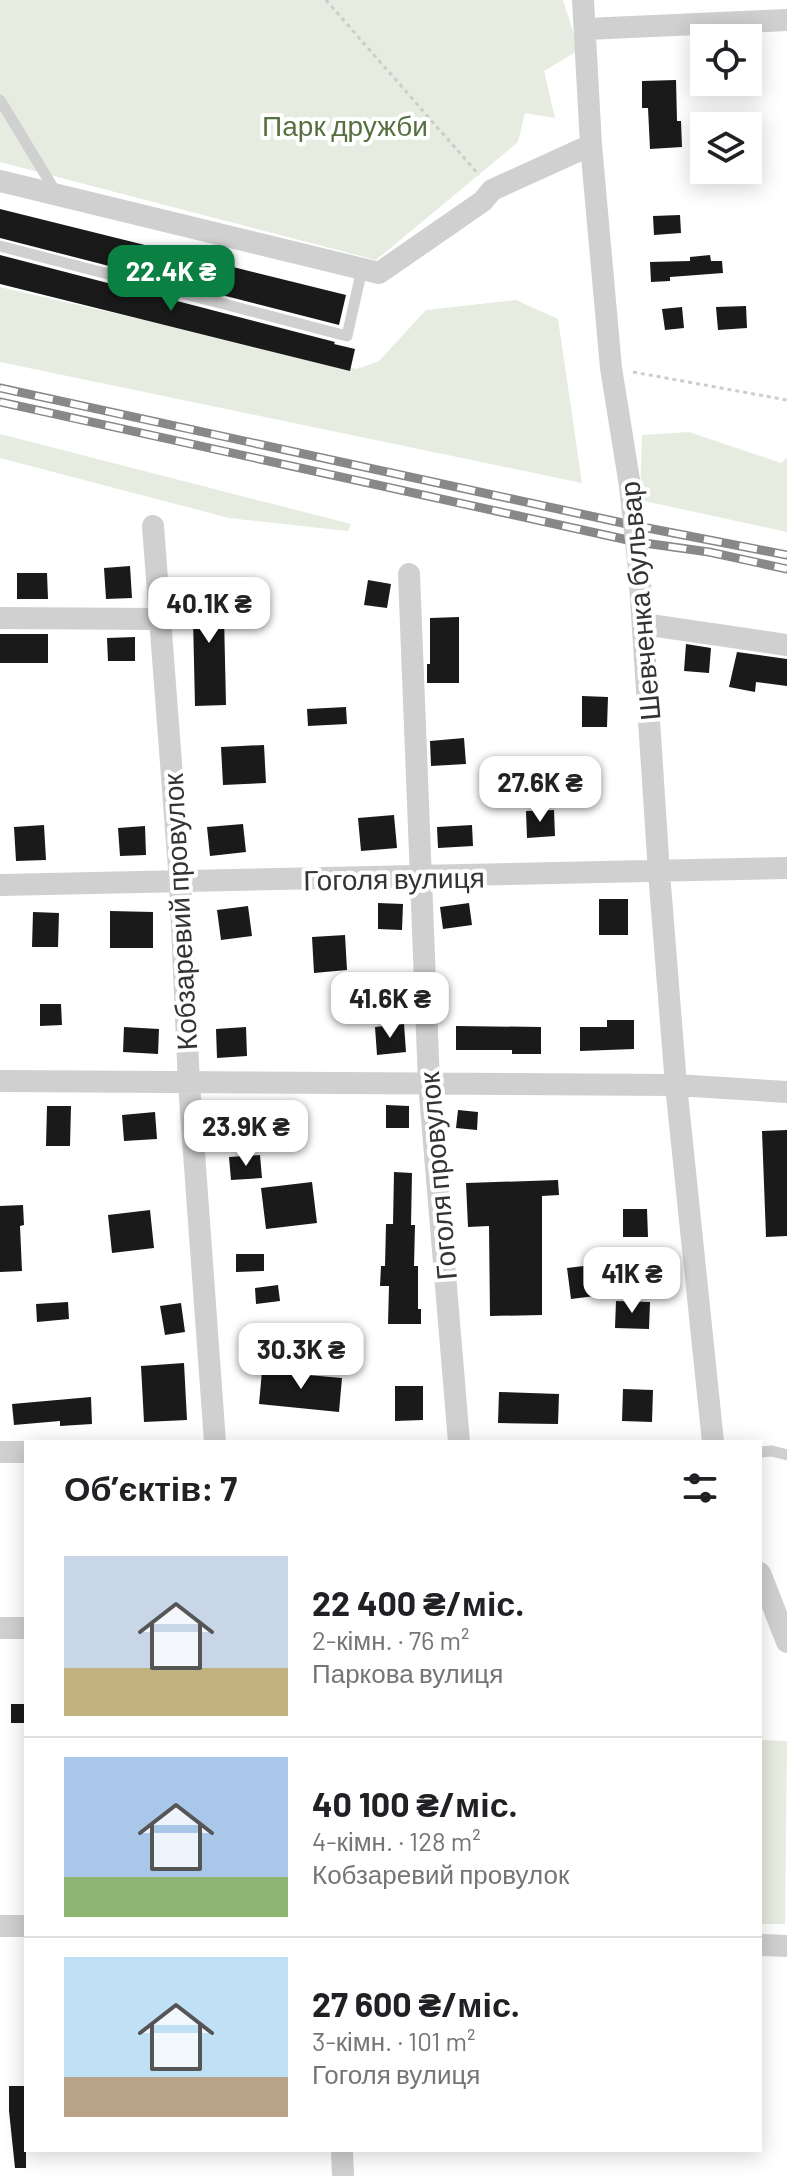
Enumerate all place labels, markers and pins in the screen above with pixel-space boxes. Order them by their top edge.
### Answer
pin: 22.4K ₴ [97,245,245,313]
pin: 40.1K ₴ [135,577,283,645]
pin: 27.6K ₴ [466,756,614,824]
pin: 41.6K ₴ [316,972,464,1040]
pin: 23.9K ₴ [172,1100,320,1168]
pin: 41K ₴ [576,1247,688,1315]
pin: 30.3K ₴ [227,1323,375,1391]

